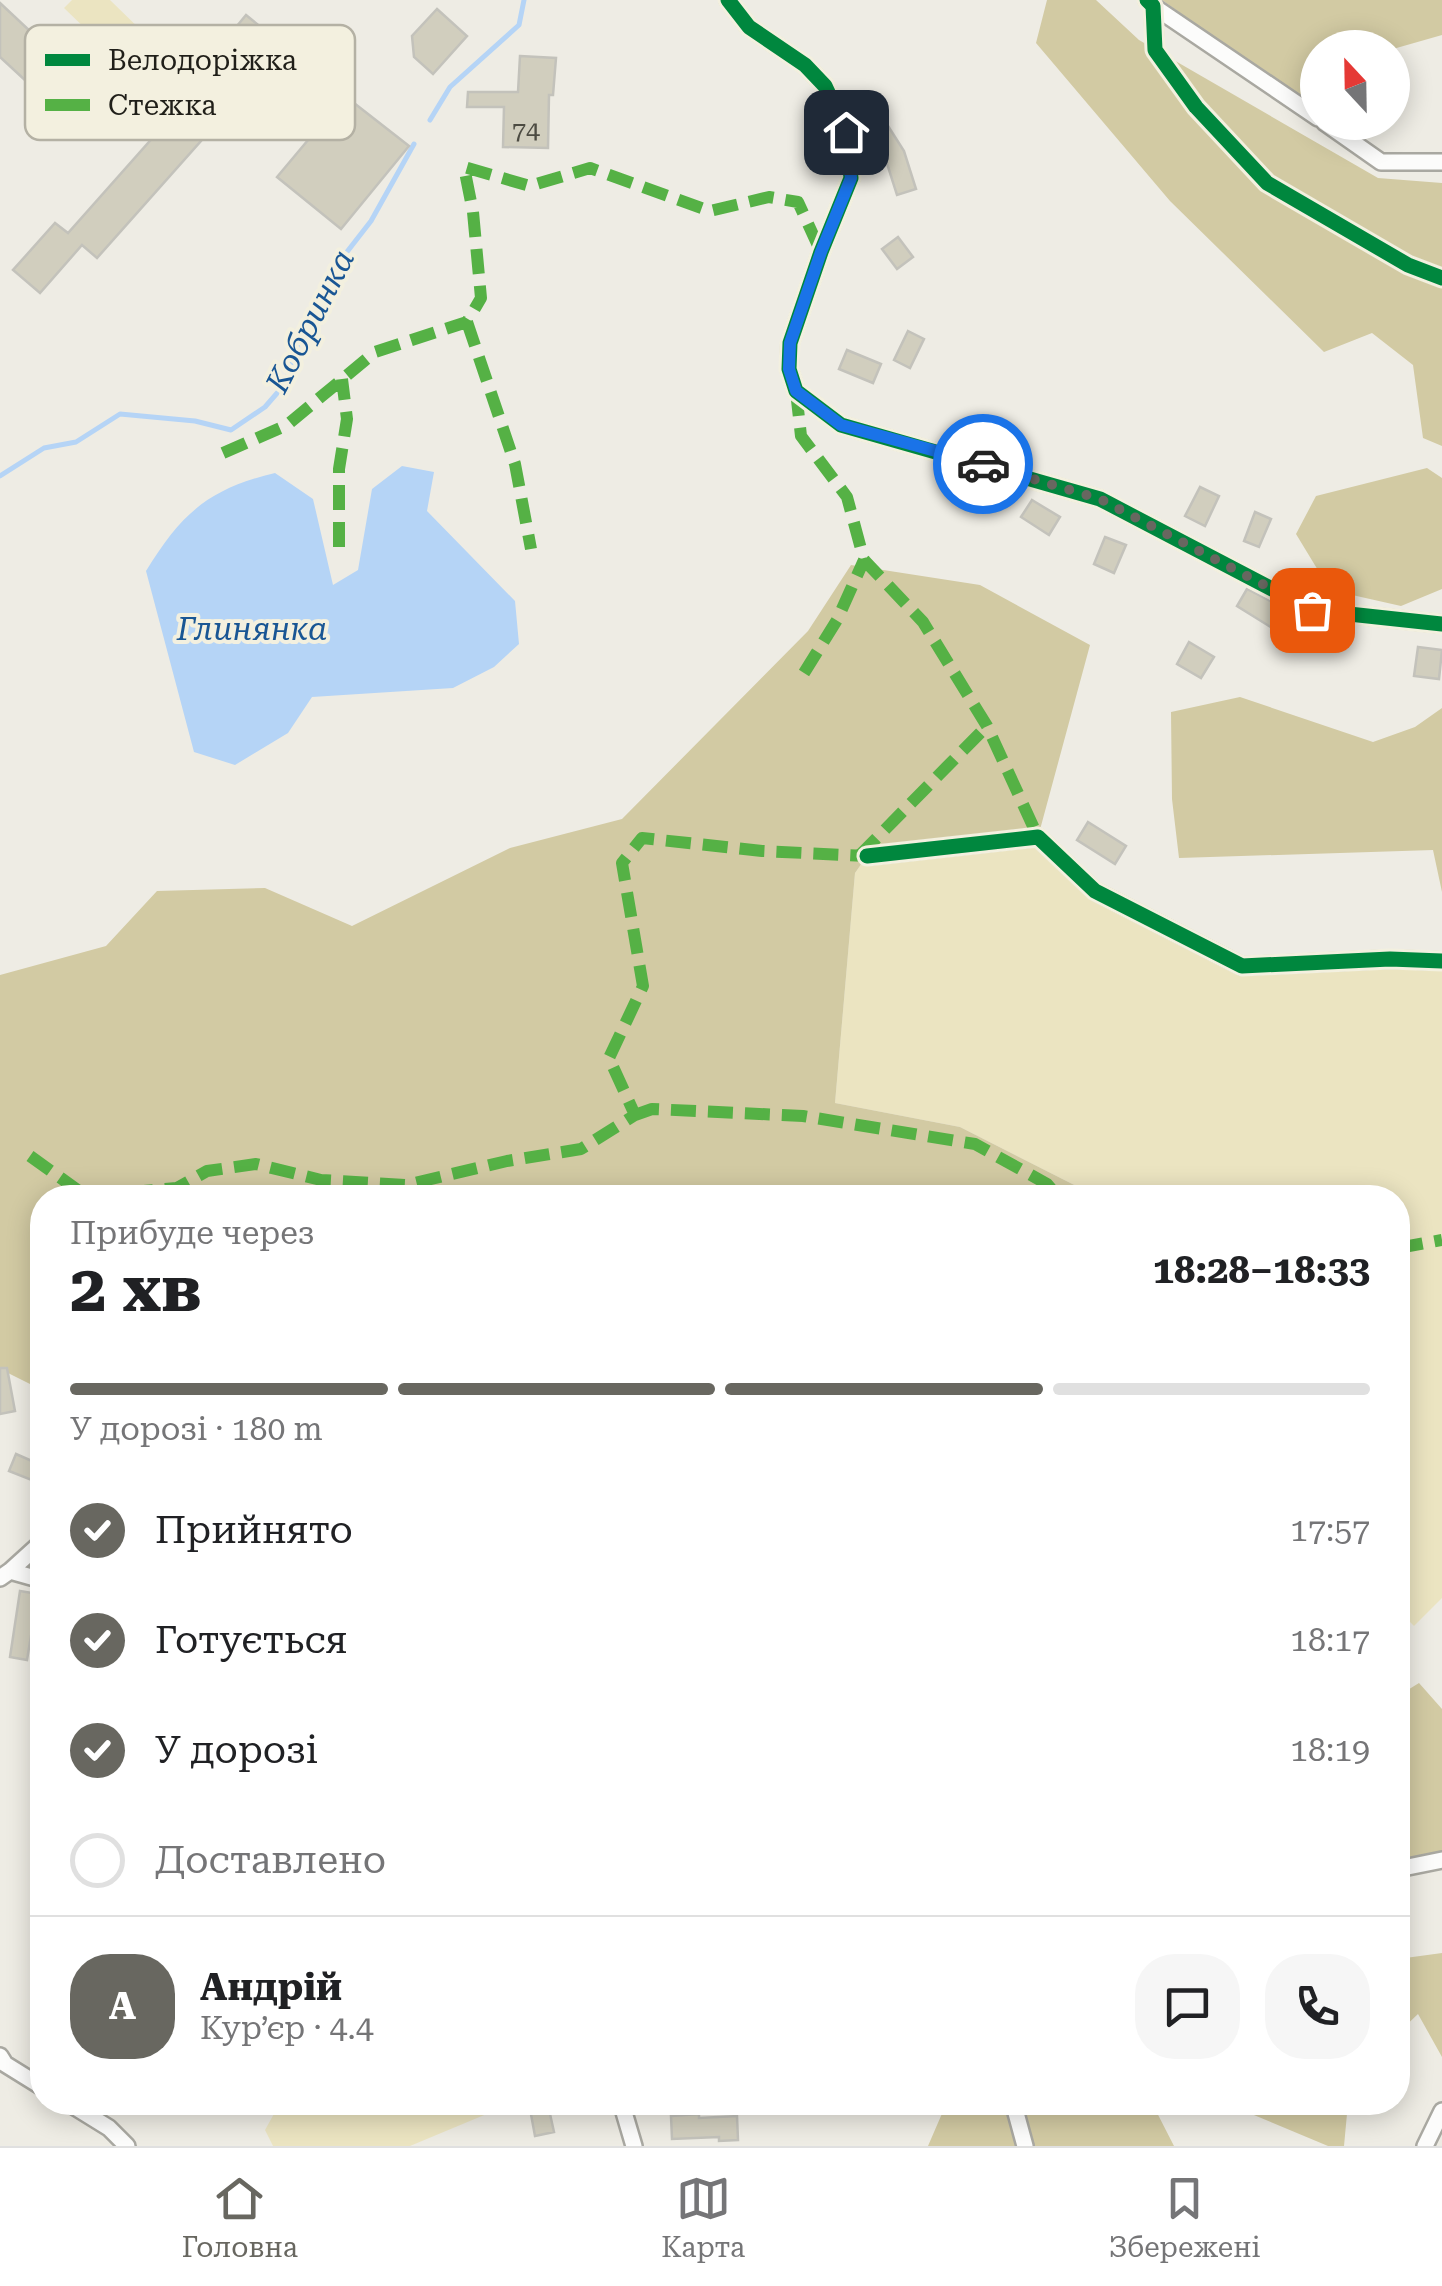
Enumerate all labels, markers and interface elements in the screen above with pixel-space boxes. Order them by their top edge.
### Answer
legend [25,25,355,140]
north arrow [1300,30,1410,140]
map controls [1300,30,1410,140]
text: Велодоріжка [108,44,297,77]
text: Стежка [108,89,216,122]
pin [804,90,889,175]
icon: home [819,105,874,160]
house number: 74 [512,116,540,145]
water label: Кобринка [257,243,362,400]
courier [933,414,1033,514]
icon: car [956,437,1011,492]
pin [1270,568,1355,653]
icon: bag [1285,583,1340,638]
water label: Глинянка [176,610,327,648]
text: Прибуде через [70,1214,315,1252]
text: 18:28–18:33 [1153,1248,1370,1292]
text: 2 хв [70,1251,202,1327]
text: У дорозі · 180 m [70,1410,323,1448]
icon: check [70,1503,125,1558]
text: Прийнято [155,1508,353,1552]
text: 17:57 [1290,1511,1370,1549]
icon: check [70,1613,125,1668]
text: Готується [155,1618,347,1662]
text: 18:17 [1290,1621,1370,1659]
icon: check [70,1723,125,1778]
text: У дорозі [155,1728,318,1772]
text: 18:19 [1290,1731,1370,1769]
text: Доставлено [155,1838,386,1882]
button: chat [1135,1954,1240,2059]
button: phone [1265,1954,1370,2059]
text: Андрій [200,1965,342,2009]
text: А [109,1984,136,2028]
text: Кур’єр · 4.4 [200,2009,374,2047]
tab: Головна [182,2171,298,2264]
tab: Карта [661,2171,745,2264]
tab: Збережені [1108,2171,1260,2264]

